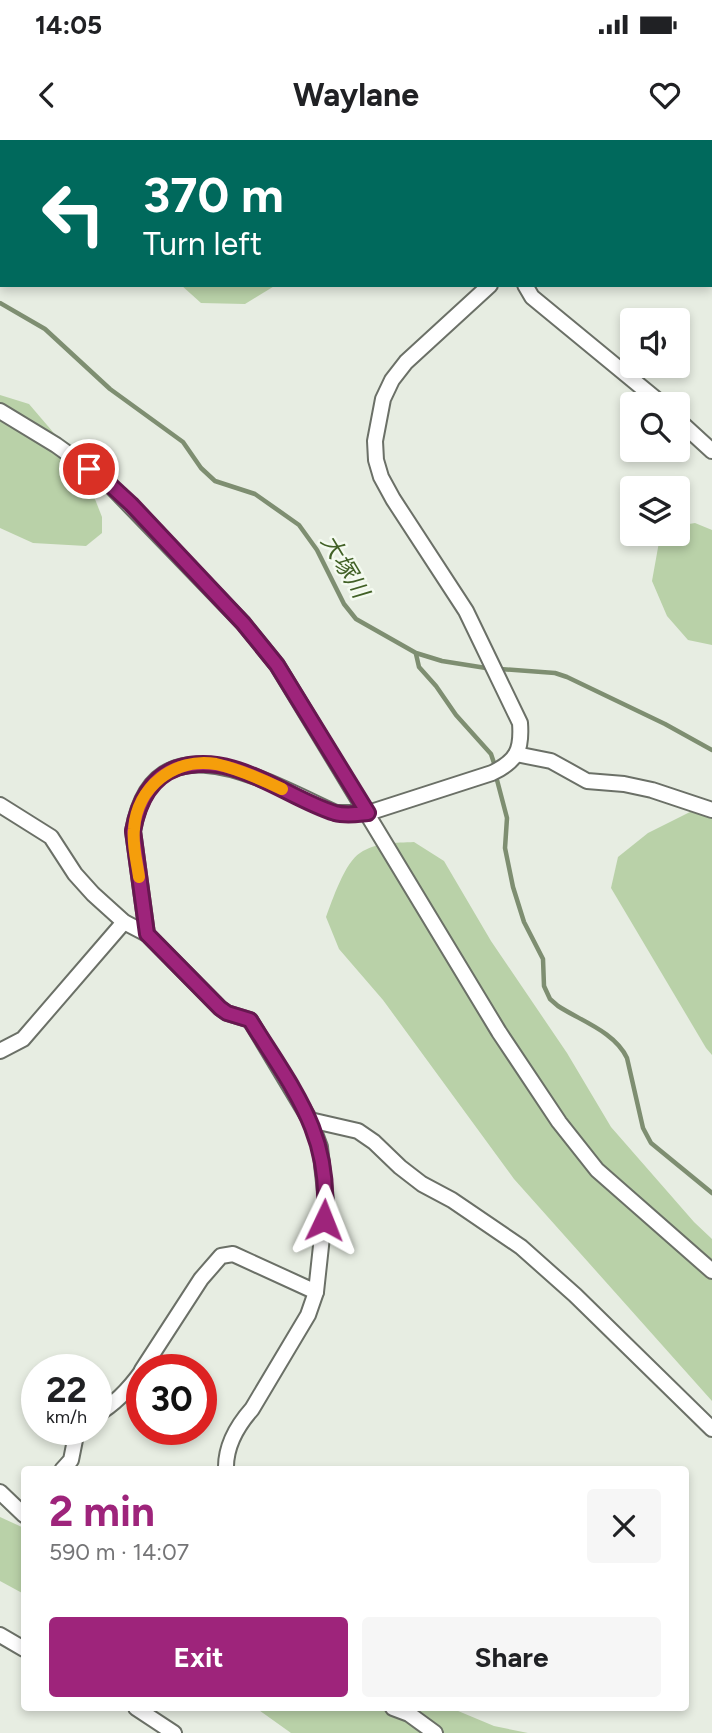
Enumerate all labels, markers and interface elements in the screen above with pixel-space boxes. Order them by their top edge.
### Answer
text: 14:05 [35,9,102,41]
icon: back [28,76,66,114]
text: Waylane [293,76,419,114]
icon: heart [646,76,684,114]
text: 370 m [143,165,284,224]
icon: left [28,168,119,259]
text: Turn left [143,225,262,263]
map controls [620,308,690,546]
button: sound [620,308,690,378]
button: search [620,392,690,462]
pin [59,439,119,499]
icon: arrive [70,450,108,488]
button: layers [620,476,690,546]
water label: 大塚川 [315,529,376,605]
position arrow [287,1183,361,1257]
speed limit sign: 30 [126,1354,217,1445]
text: 22 [46,1369,87,1411]
text: km/h [46,1406,87,1428]
text: 2 min [49,1486,155,1537]
button: close [587,1489,661,1563]
text: 590 m · 14:07 [49,1538,189,1566]
button: Exit [49,1617,348,1697]
button: Share [362,1617,661,1697]

